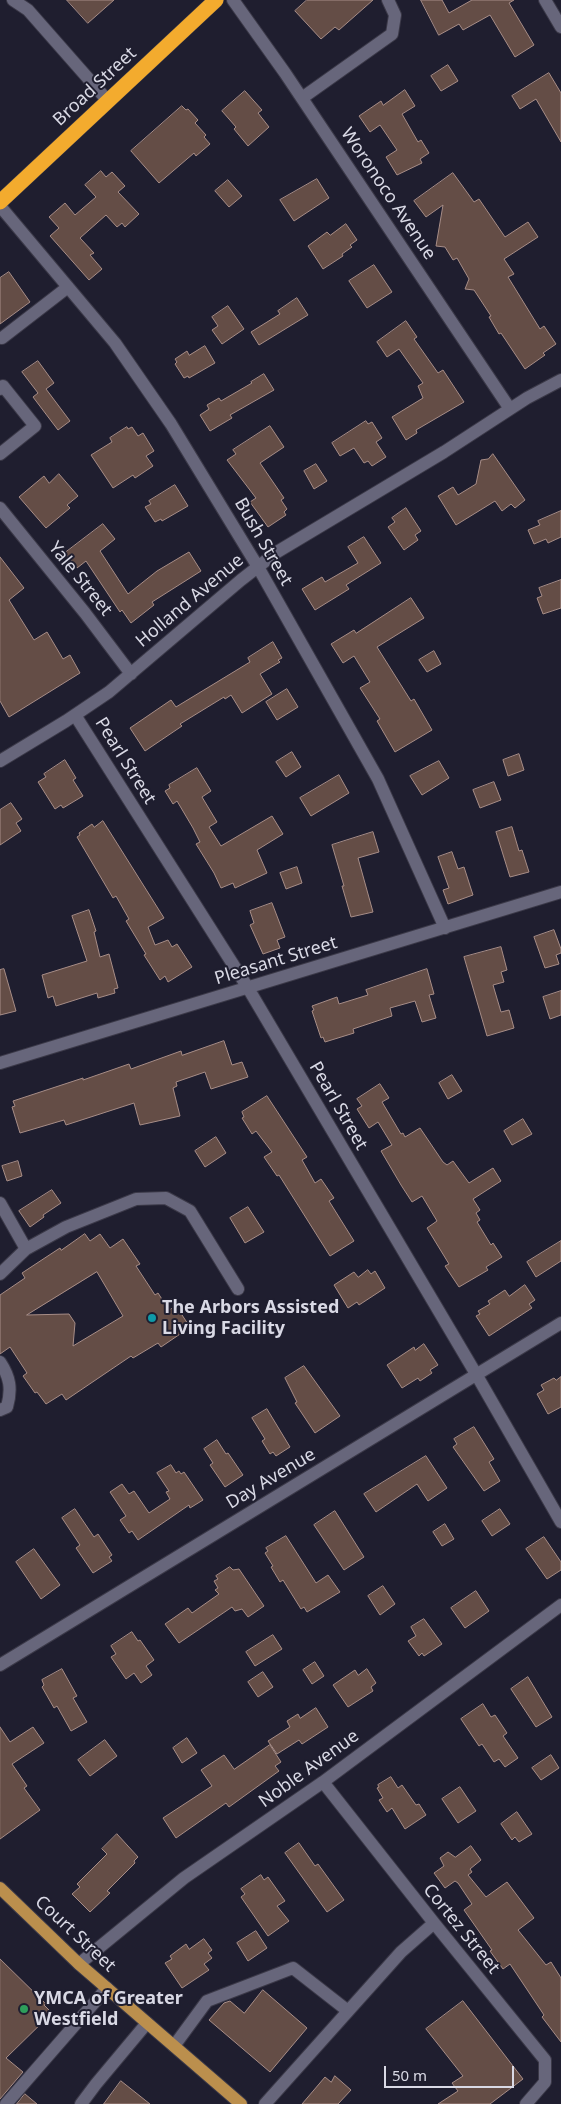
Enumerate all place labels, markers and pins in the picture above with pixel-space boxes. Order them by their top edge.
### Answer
place label: The Arbors Assisted Living Facility [162,1297,339,1340]
marker: The Arbors Assisted Living Facility [146,1312,158,1324]
place label: YMCA of Greater Westfield [34,1988,183,2030]
marker: YMCA of Greater Westfield [18,2003,30,2015]

